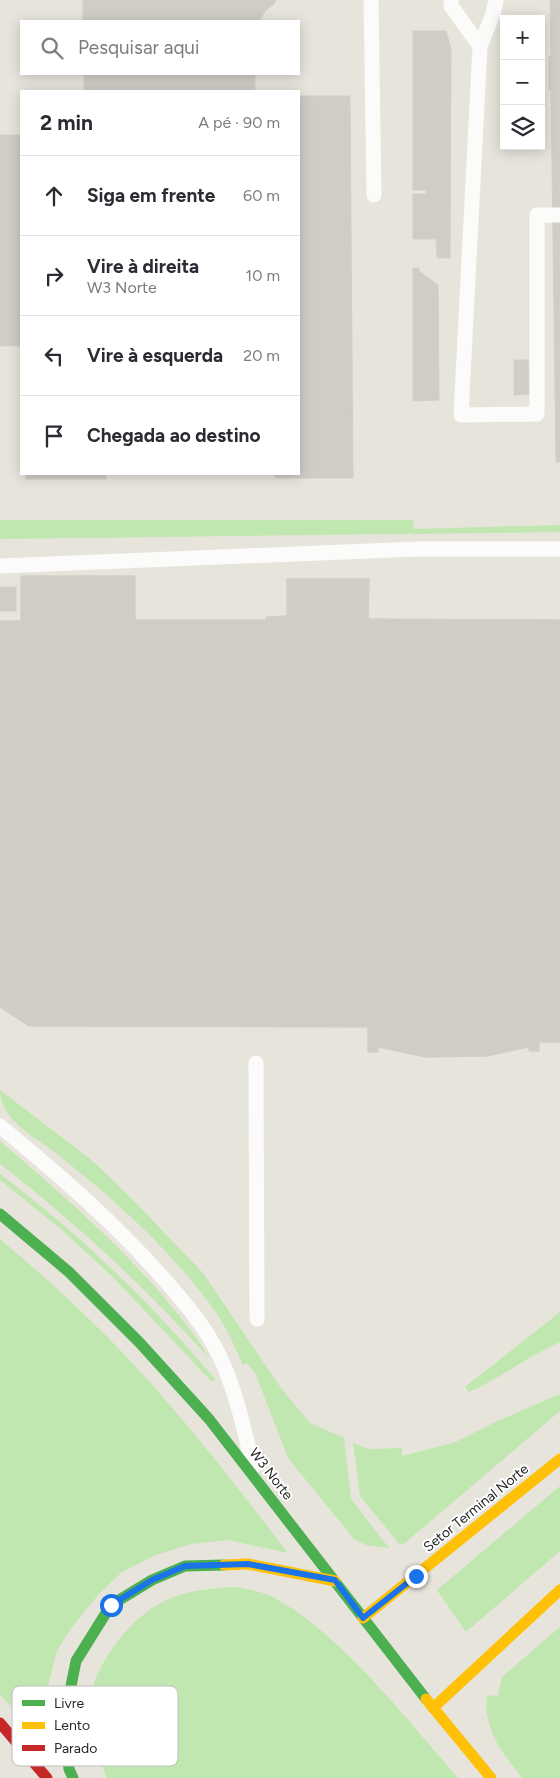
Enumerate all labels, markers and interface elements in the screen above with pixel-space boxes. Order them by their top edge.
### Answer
map controls [500,15,545,150]
button: + [500,15,545,60]
search box [20,20,300,75]
icon: search [38,34,66,62]
text: Pesquisar aqui [78,36,199,59]
button: − [500,60,545,105]
button: layers [500,105,545,150]
text: 2 min [40,110,93,135]
text: A pé · 90 m [198,113,280,132]
icon: ahead [40,182,68,210]
text: Siga em frente [87,184,215,207]
text: 60 m [243,186,280,205]
text: Vire à direita [87,255,199,278]
icon: right [40,262,68,290]
text: 10 m [246,266,280,285]
text: W3 Norte [87,278,157,297]
icon: left [40,342,68,370]
text: Vire à esquerda [87,344,223,367]
text: 20 m [243,346,280,365]
icon: arrive [40,422,68,450]
text: Chegada ao destino [87,424,260,447]
street label: W3 Norte [245,1445,297,1504]
street label: Setor Terminal Norte [420,1460,532,1556]
route end [405,1565,428,1588]
route start [100,1594,123,1617]
legend [12,1686,178,1766]
text: Livre [54,1695,85,1712]
text: Lento [54,1717,90,1734]
text: Parado [54,1740,97,1757]

